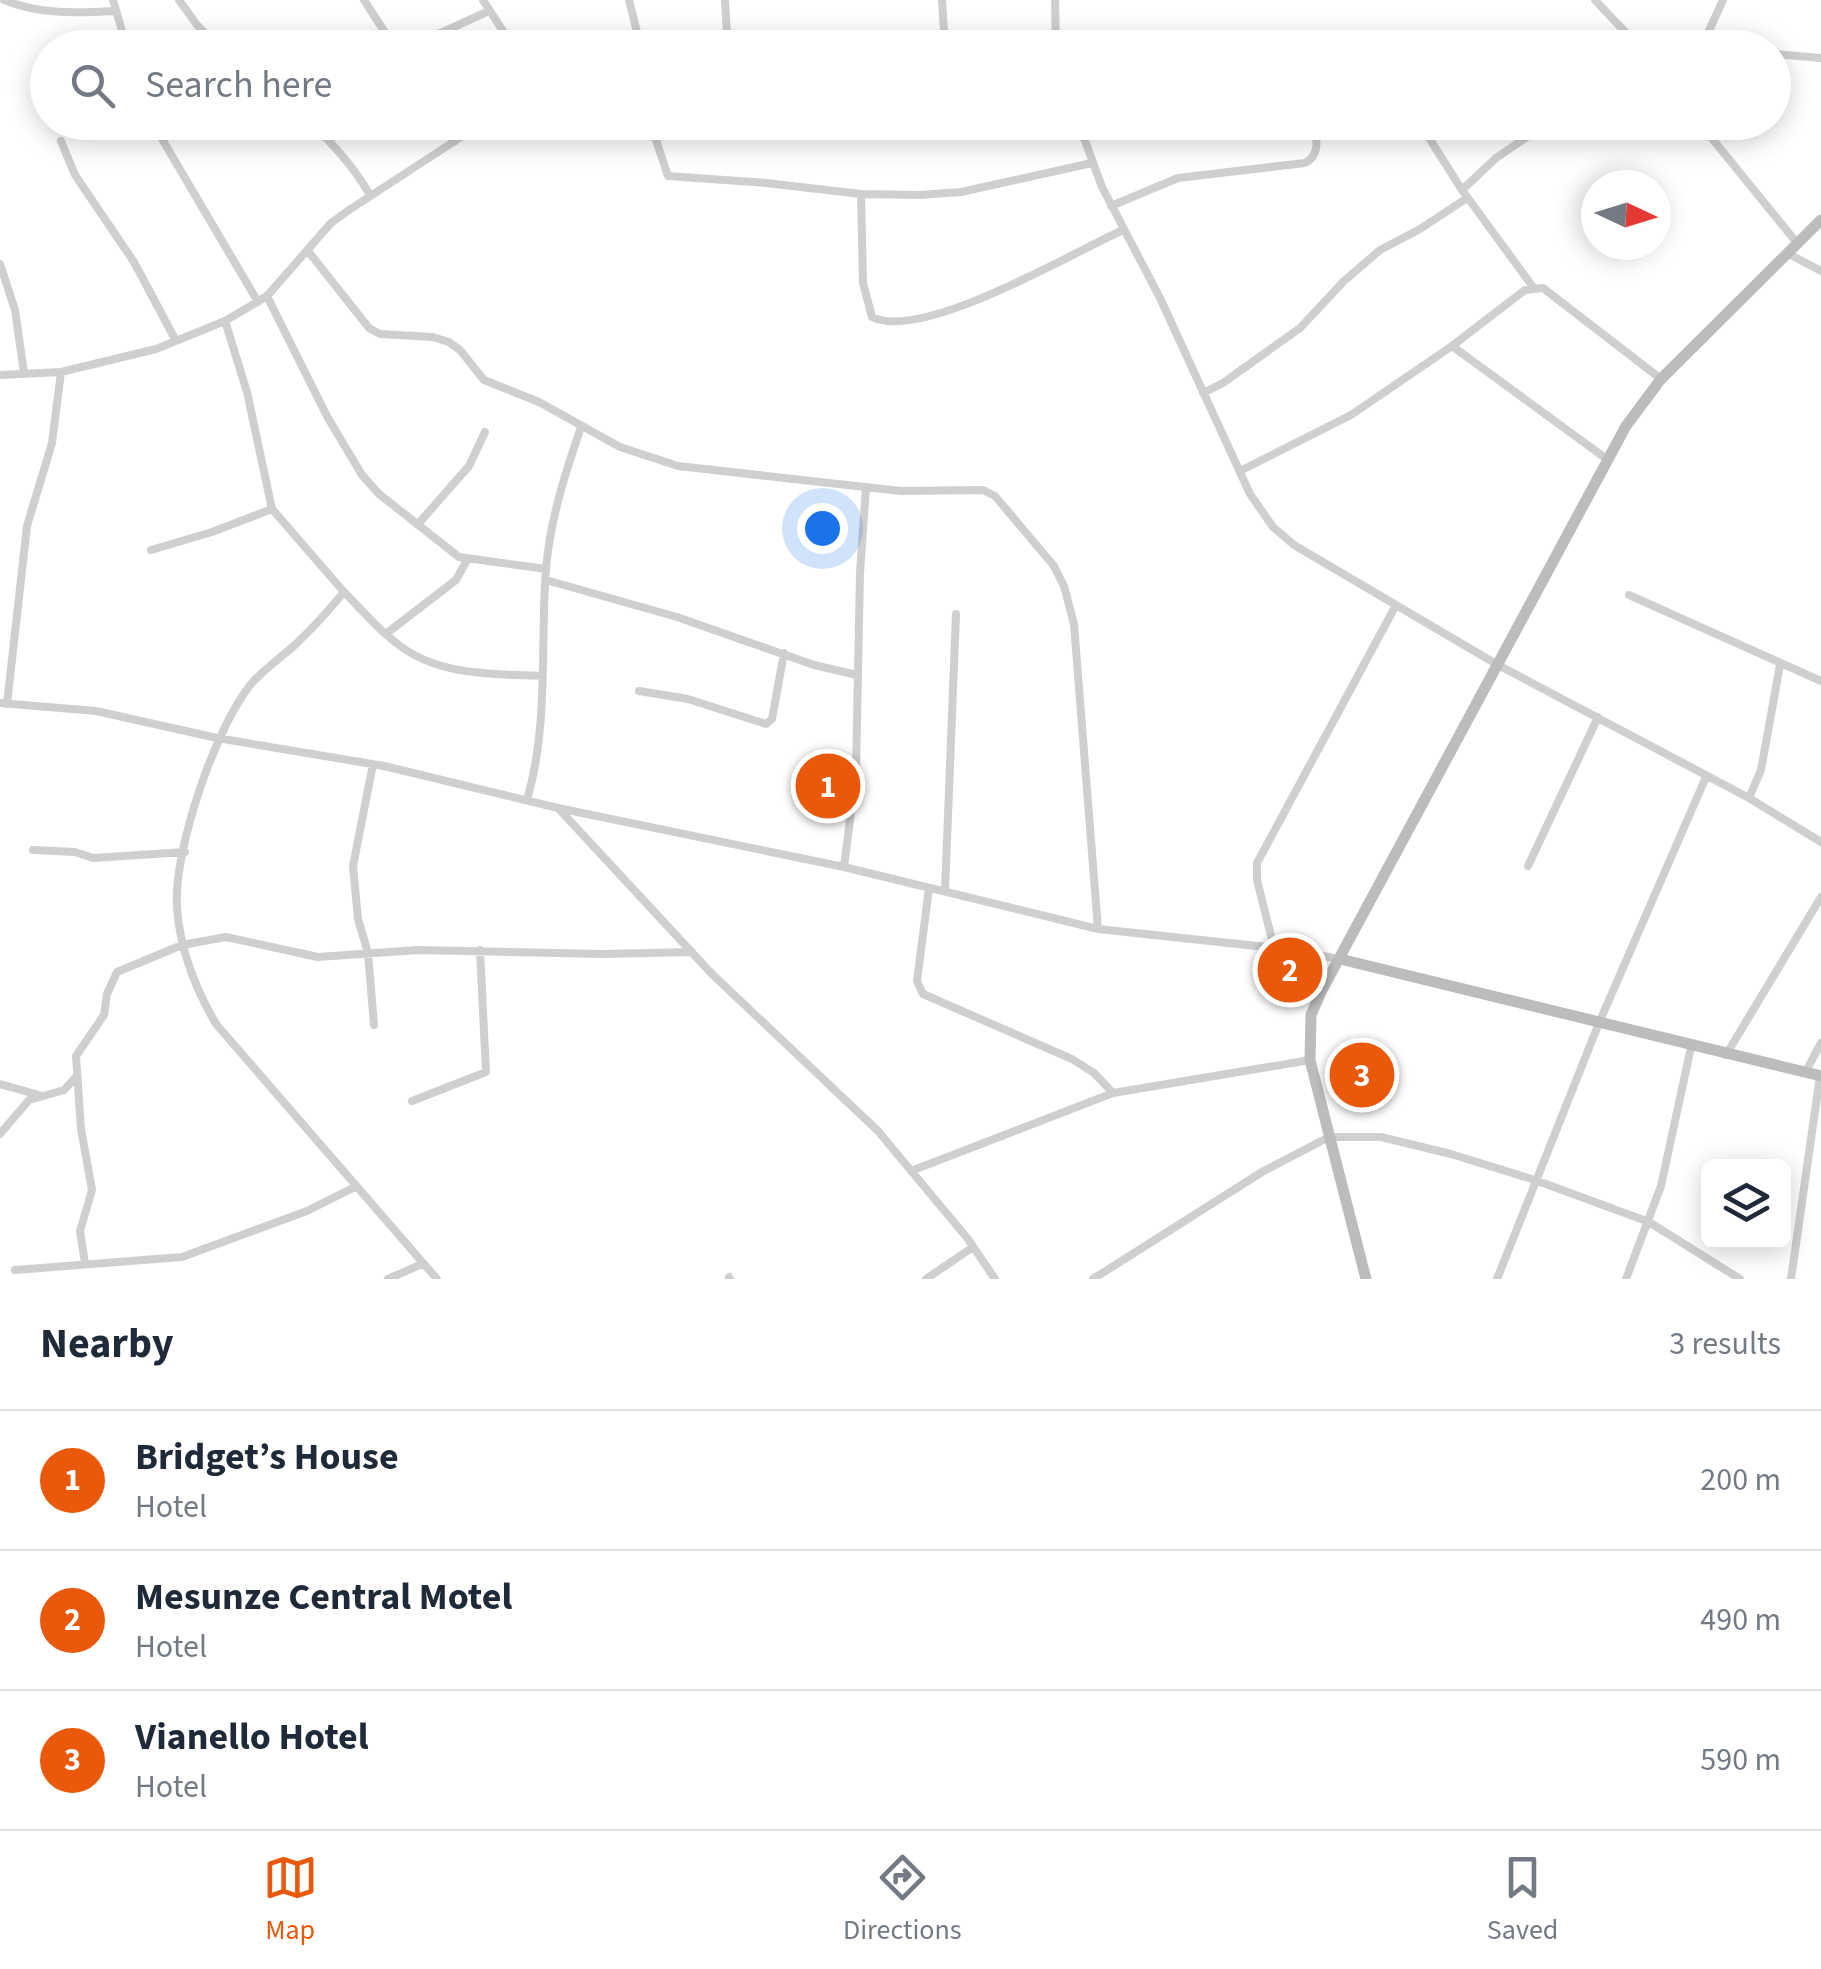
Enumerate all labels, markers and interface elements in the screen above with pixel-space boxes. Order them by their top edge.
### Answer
search box [30,30,1791,140]
icon: search [65,58,120,113]
text: Search here [145,58,332,112]
north arrow [1581,170,1671,260]
your location [797,503,848,554]
pin: 1 [796,748,860,824]
pin: 2 [1258,932,1322,1008]
pin: 3 [1330,1038,1394,1112]
map controls [1701,1159,1791,1249]
button: layers [1701,1159,1791,1249]
text: Nearby [40,1314,174,1374]
text: 3 results [1669,1321,1781,1367]
text: Bridget’s House [135,1430,399,1484]
text: 1 [64,1457,81,1503]
text: 200 m [1700,1457,1781,1503]
text: Hotel [135,1484,207,1530]
text: Mesunze Central Motel [135,1570,512,1624]
text: 2 [64,1597,81,1643]
text: 490 m [1700,1597,1781,1643]
text: Hotel [135,1624,207,1670]
text: Vianello Hotel [135,1710,369,1764]
text: 3 [64,1737,81,1783]
text: 590 m [1700,1737,1781,1783]
text: Hotel [135,1764,207,1810]
tab: Map [263,1850,318,1950]
tab: Directions [843,1850,962,1950]
tab: Saved [1487,1850,1558,1950]

